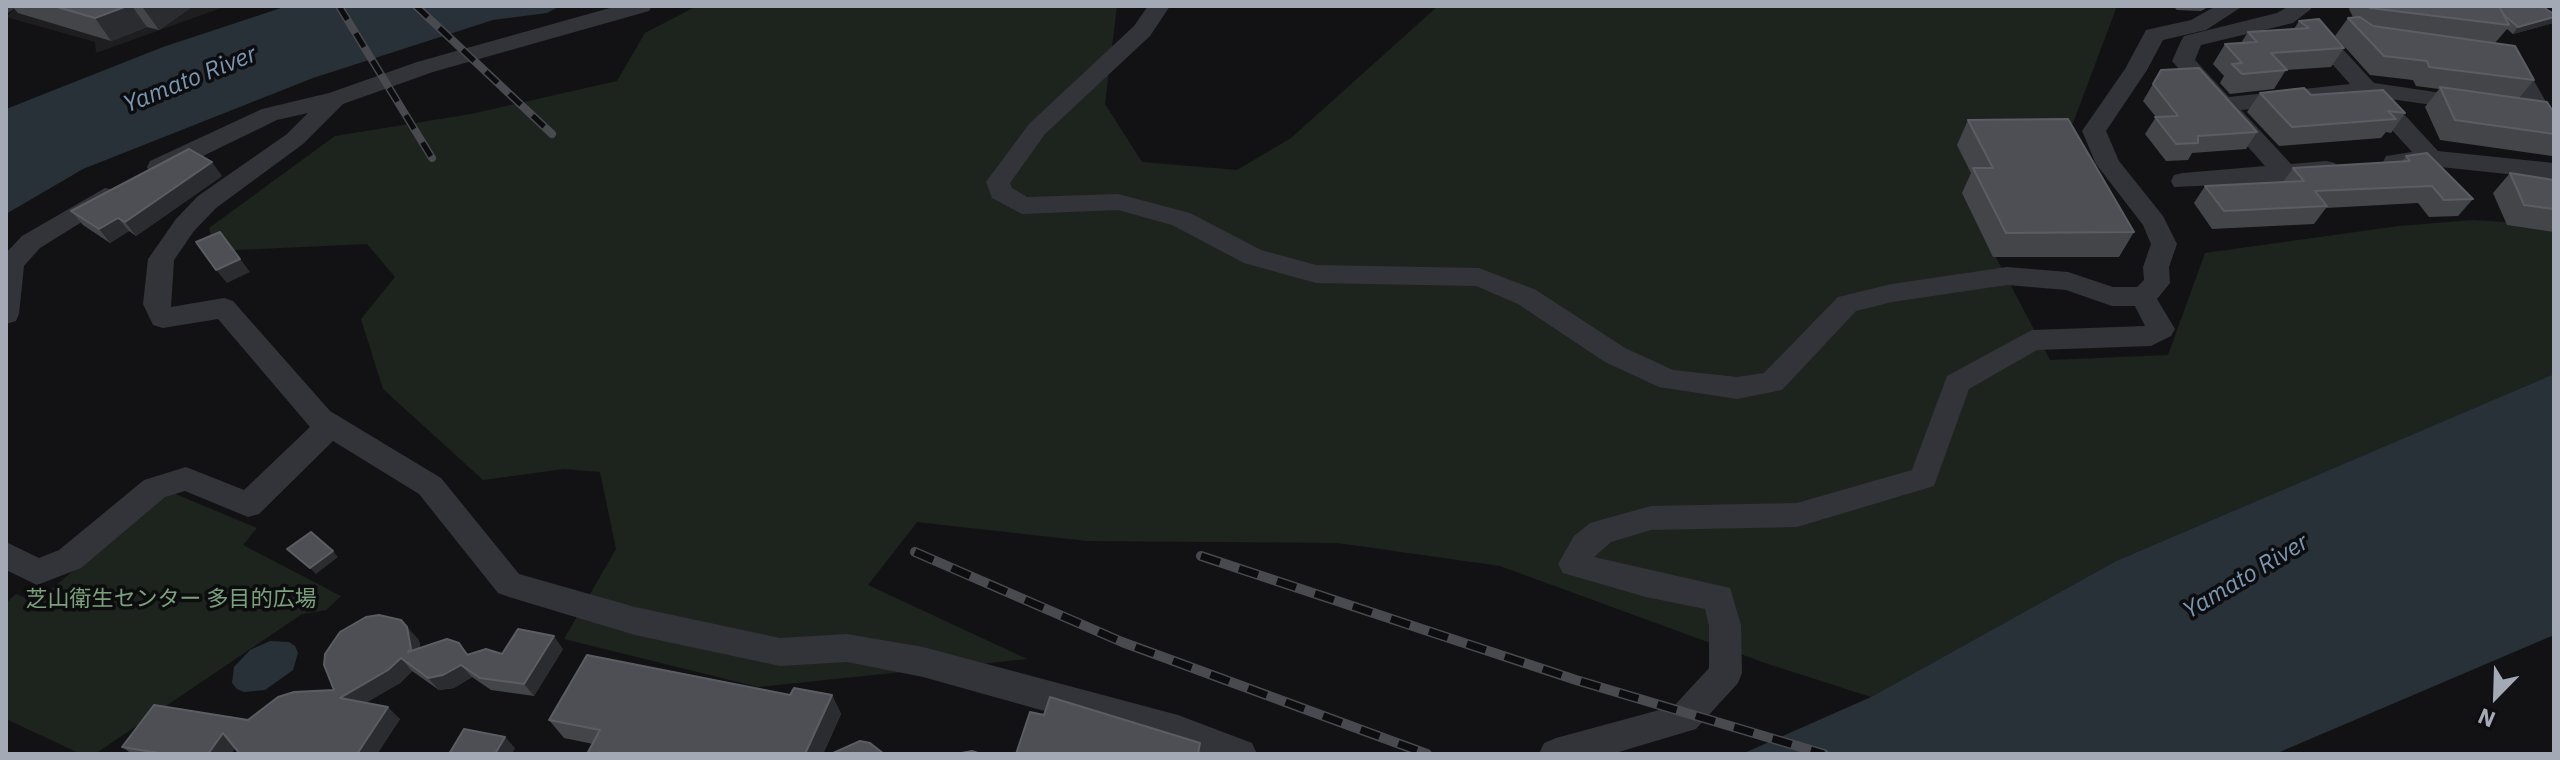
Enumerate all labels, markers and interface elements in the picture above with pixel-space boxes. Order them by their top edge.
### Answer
water label: Yamato River [119,40,261,120]
water label: Yamato River [2178,528,2314,626]
park label: 芝山衛生センター 多目的広場 [25,587,317,613]
north arrow [2456,656,2536,736]
text: N [2473,702,2499,735]

